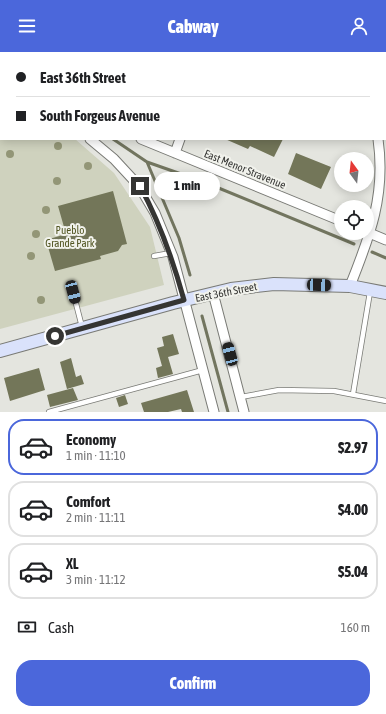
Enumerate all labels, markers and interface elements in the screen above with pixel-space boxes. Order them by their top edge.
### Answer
icon: menu [16,15,38,37]
icon: person [348,15,370,37]
text: Cabway [167,16,219,37]
text: East 36th Street [40,69,126,86]
text: South Forgeus Avenue [40,107,160,124]
street label: East Menor Stravenue [202,147,288,191]
north arrow [334,152,374,192]
map controls [334,152,374,240]
callout: 1 min [154,172,220,200]
route end [131,177,149,195]
text: 1 min [174,178,200,193]
button: locate [334,200,374,240]
park label: Pueblo Grande Park [45,224,95,249]
car [64,279,82,305]
car [307,279,331,291]
street label: East 36th Street [194,280,258,304]
route start [46,327,64,345]
car [221,341,239,367]
icon: car [18,429,54,465]
text: Economy [66,431,116,448]
text: $2.97 [338,439,368,456]
text: 1 min · 11:10 [66,448,126,463]
icon: car [18,491,54,527]
text: Comfort [66,493,110,510]
text: $4.00 [338,501,368,518]
text: 2 min · 11:11 [66,510,126,525]
icon: car [18,553,54,589]
text: XL [66,555,79,572]
text: $5.04 [338,563,368,580]
text: 3 min · 11:12 [66,572,126,587]
icon: cash [16,616,38,638]
text: Cash [48,619,74,636]
text: 160 m [341,620,370,635]
button: Confirm [16,660,370,706]

